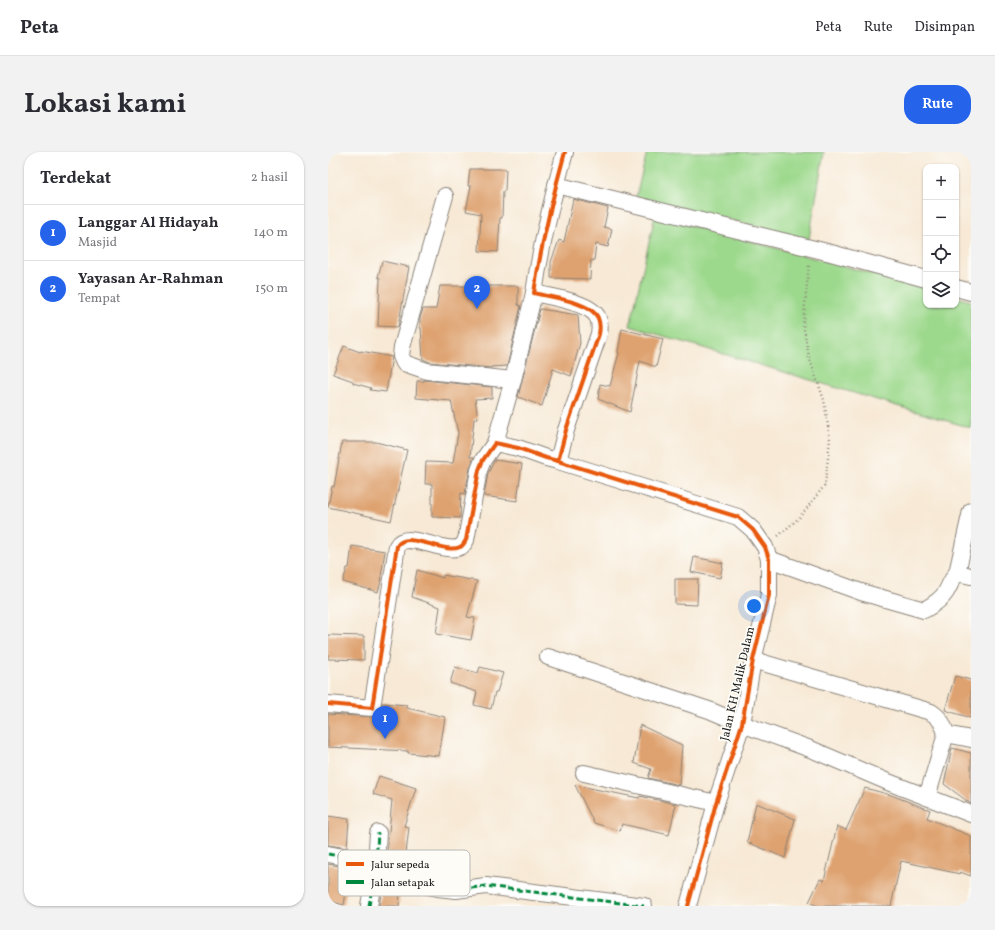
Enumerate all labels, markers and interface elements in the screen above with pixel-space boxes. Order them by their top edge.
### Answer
text: Peta [20,15,59,41]
text: Peta [815,18,842,37]
text: Rute [864,18,893,37]
text: Disimpan [915,18,975,37]
text: Lokasi kami [24,85,186,124]
button: Rute [904,85,971,124]
map controls [923,164,959,308]
button: + [923,164,959,200]
text: Terdekat [40,167,111,190]
text: 2 hasil [251,169,288,187]
button: − [923,200,959,236]
text: Langgar Al Hidayah [78,213,219,234]
text: 1 [50,224,56,242]
text: 140 m [254,224,288,242]
text: Masjid [78,234,117,252]
button: locate [923,236,959,272]
text: Yayasan Ar-Rahman [78,269,223,290]
button: layers [923,272,959,308]
pin: 2 [464,276,490,309]
text: 2 [50,280,56,298]
text: 150 m [255,280,288,298]
text: Tempat [78,290,121,308]
your location [744,596,764,616]
street label: Jalan KH Malik Dalam [717,625,759,743]
pin: 1 [372,706,398,739]
legend [338,850,470,896]
text: Jalur sepeda [371,858,430,873]
text: Jalan setapak [371,876,435,891]

